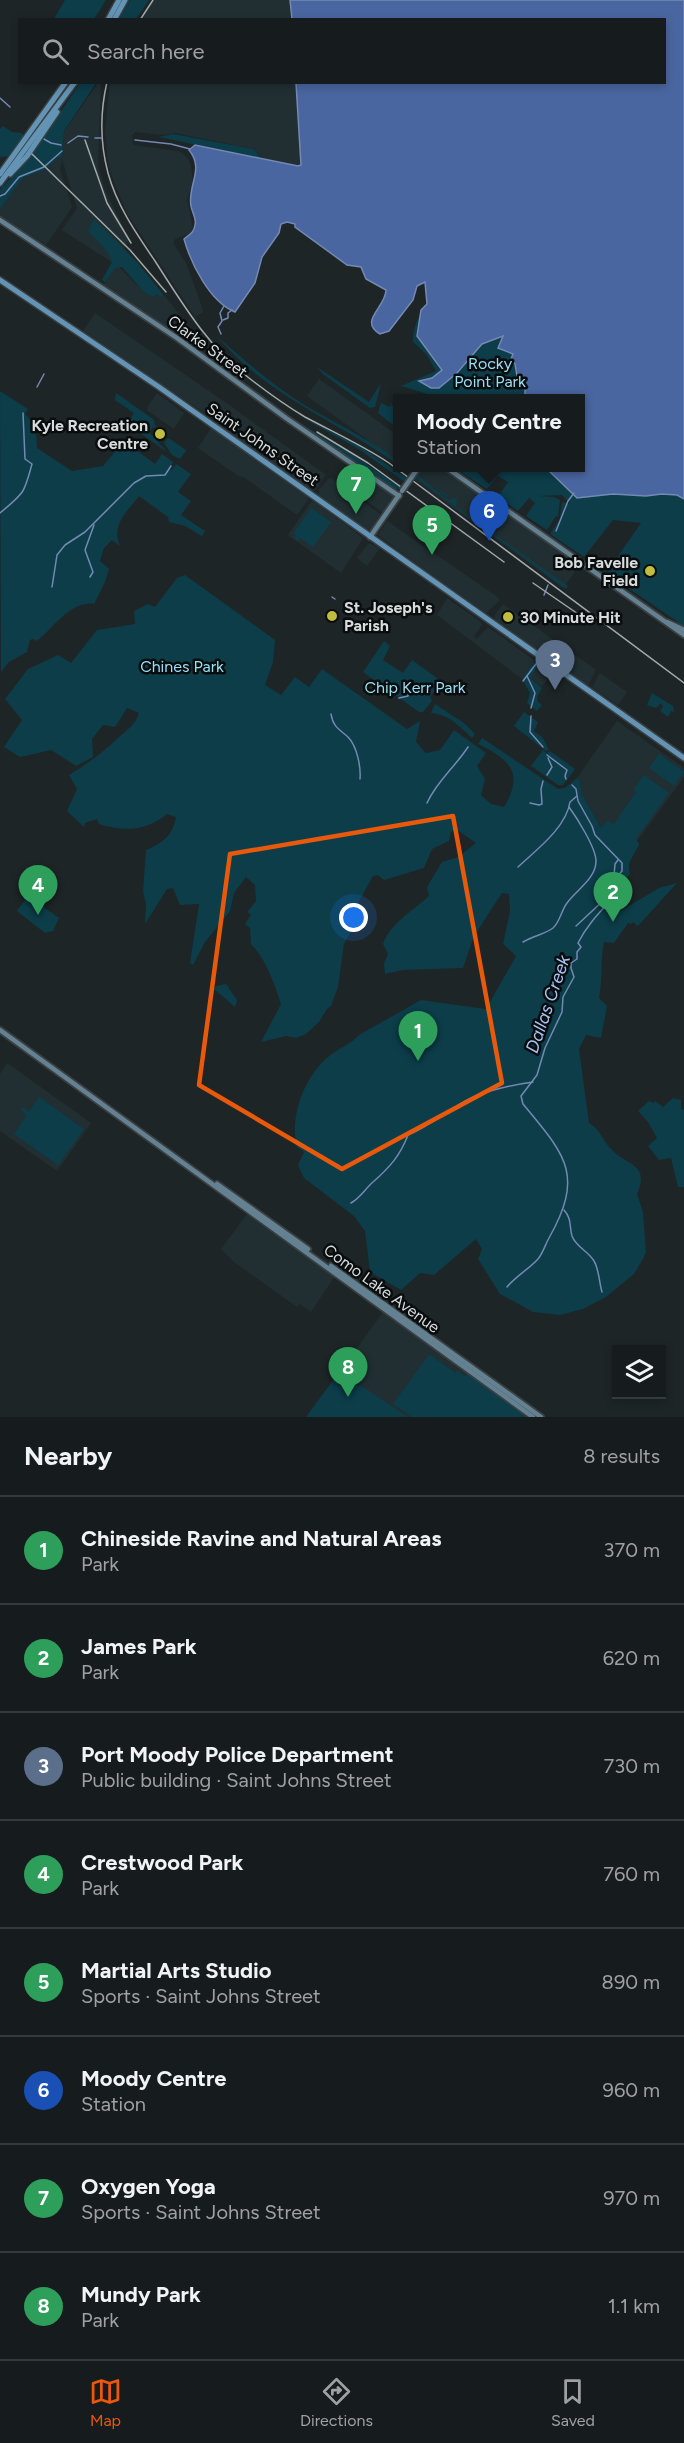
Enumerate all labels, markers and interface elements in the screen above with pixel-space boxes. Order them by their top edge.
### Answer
search box [18,18,666,84]
icon: search [39,35,72,68]
text: Search here [87,38,205,65]
street label: Clarke Street [164,311,251,382]
park label: Rocky Point Park [454,354,526,391]
popup [393,394,585,472]
street label: Saint Johns Street [203,399,322,490]
text: Moody Centre [416,408,562,435]
place label: Kyle Recreation Centre [32,416,148,453]
marker: Kyle Recreation Centre [153,427,167,441]
text: Station [416,435,481,459]
pin: 7 [336,464,376,514]
pin: 6 [470,492,508,541]
pin: 5 [412,506,452,555]
place label: Bob Favelle Field [554,553,638,590]
marker: Bob Favelle Field [643,564,657,578]
place label: St. Joseph's Parish [344,598,433,635]
place label: 30 Minute Hit [520,608,621,627]
marker: St. Joseph's Parish [325,609,339,623]
marker: 30 Minute Hit [501,610,515,624]
pin: 3 [536,640,574,690]
park label: Chines Park [140,657,224,676]
park label: Chip Kerr Park [364,678,466,697]
pin: 4 [18,866,57,915]
pin: 2 [594,872,632,922]
your location [339,903,368,932]
water label: Dallas Creek [521,951,575,1056]
pin: 1 [398,1012,438,1061]
street label: Como Lake Avenue [320,1240,444,1337]
map controls [612,1345,666,1399]
button: layers [612,1345,666,1399]
pin: 8 [328,1348,368,1397]
text: Nearby [24,1440,112,1472]
text: 8 results [583,1444,660,1468]
text: Chineside Ravine and Natural Areas [81,1525,442,1552]
text: 1 [39,1538,48,1562]
text: 370 m [604,1538,660,1562]
text: Park [81,1552,119,1576]
text: James Park [81,1633,197,1660]
text: 2 [38,1646,49,1670]
text: 620 m [603,1646,660,1670]
text: Park [81,1660,119,1684]
text: Port Moody Police Department [81,1741,394,1768]
text: 3 [38,1754,49,1778]
text: 730 m [604,1754,660,1778]
text: Public building · Saint Johns Street [81,1768,392,1792]
text: Crestwood Park [81,1849,243,1876]
text: 4 [37,1862,50,1886]
text: 760 m [603,1862,660,1886]
text: Park [81,1876,119,1900]
text: Martial Arts Studio [81,1957,272,1984]
text: 5 [38,1970,49,1994]
text: 890 m [602,1970,660,1994]
text: Sports · Saint Johns Street [81,1984,321,2008]
text: Moody Centre [81,2065,226,2092]
text: 6 [38,2078,49,2102]
text: 960 m [603,2078,660,2102]
text: Station [81,2092,146,2116]
text: Oxygen Yoga [81,2173,216,2200]
text: 7 [38,2186,49,2210]
text: 970 m [603,2186,660,2210]
text: Sports · Saint Johns Street [81,2200,321,2224]
text: Mundy Park [81,2281,201,2308]
text: 8 [37,2294,50,2318]
text: 1.1 km [608,2294,660,2318]
text: Park [81,2308,119,2332]
tab: Map [89,2375,122,2430]
tab: Directions [300,2375,373,2430]
tab: Saved [551,2375,595,2430]

